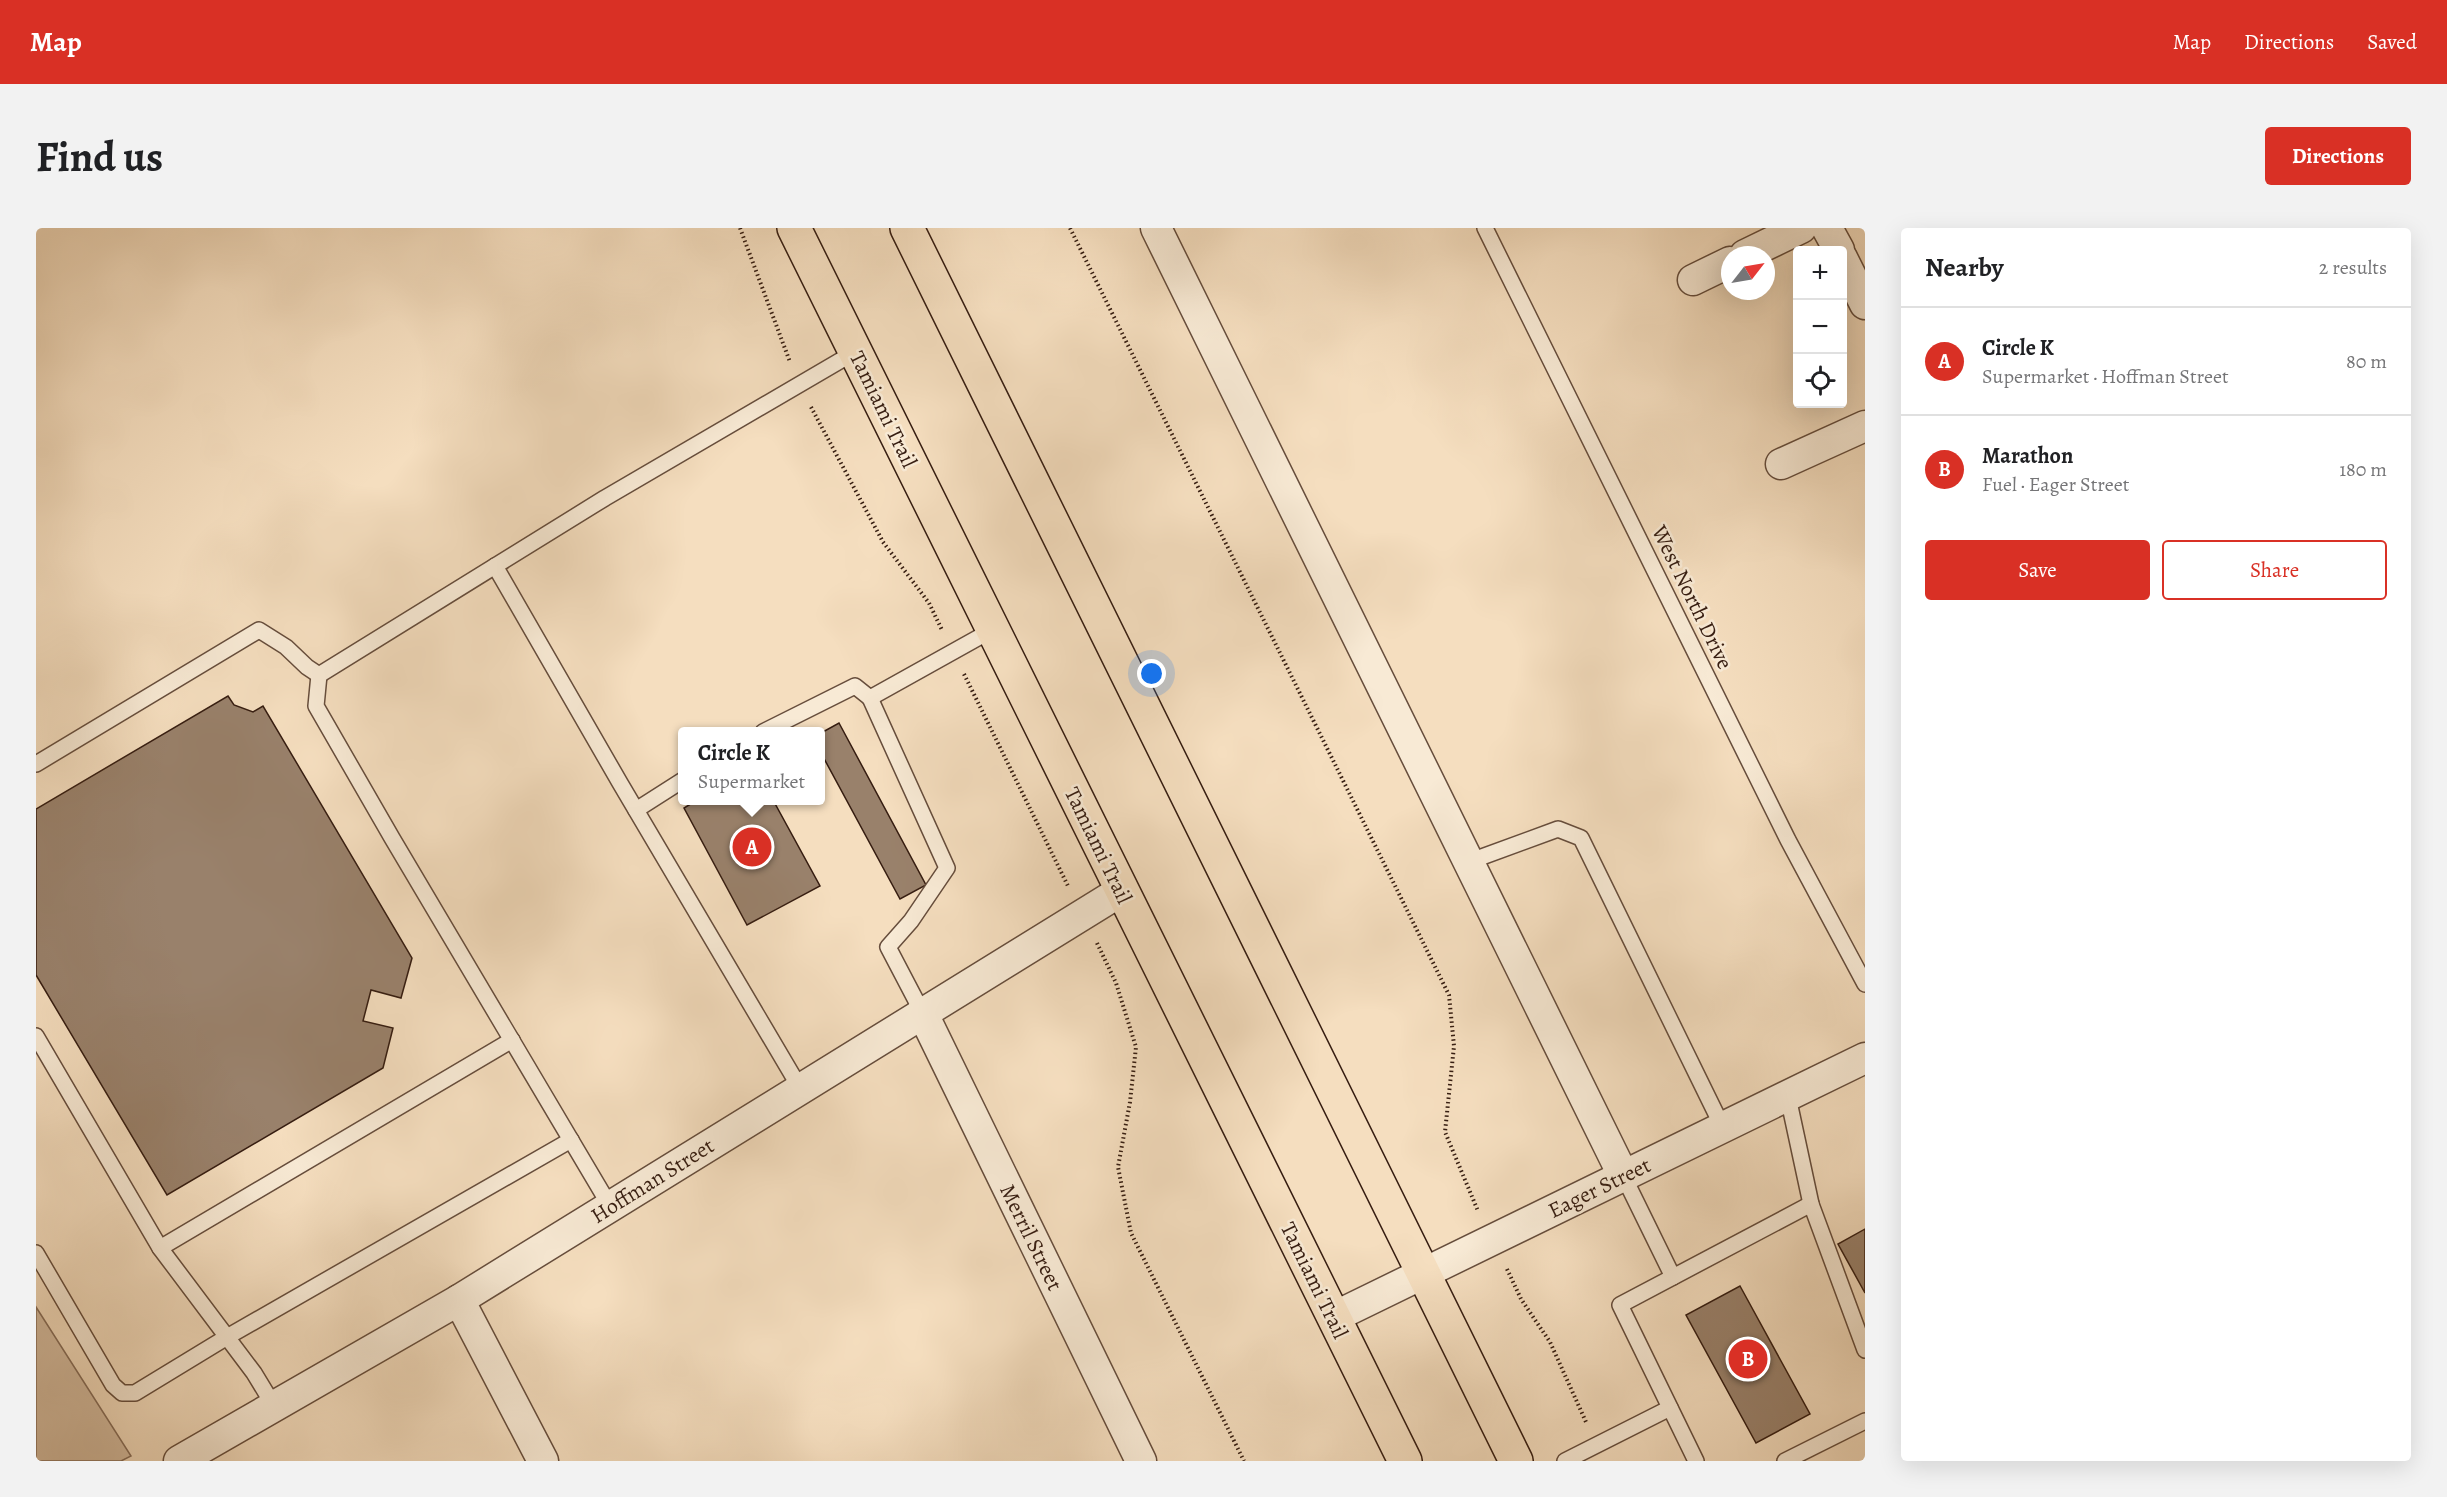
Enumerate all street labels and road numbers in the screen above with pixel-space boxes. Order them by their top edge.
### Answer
street label: Tamiami Trail [842,346,924,473]
street label: West North Drive [1644,520,1740,674]
street label: Tamiami Trail [1057,782,1139,909]
street label: Hoffman Street [585,1131,720,1231]
street label: Eager Street [1543,1150,1656,1226]
street label: Merril Street [992,1179,1070,1296]
street label: Tamiami Trail [1273,1217,1355,1344]

